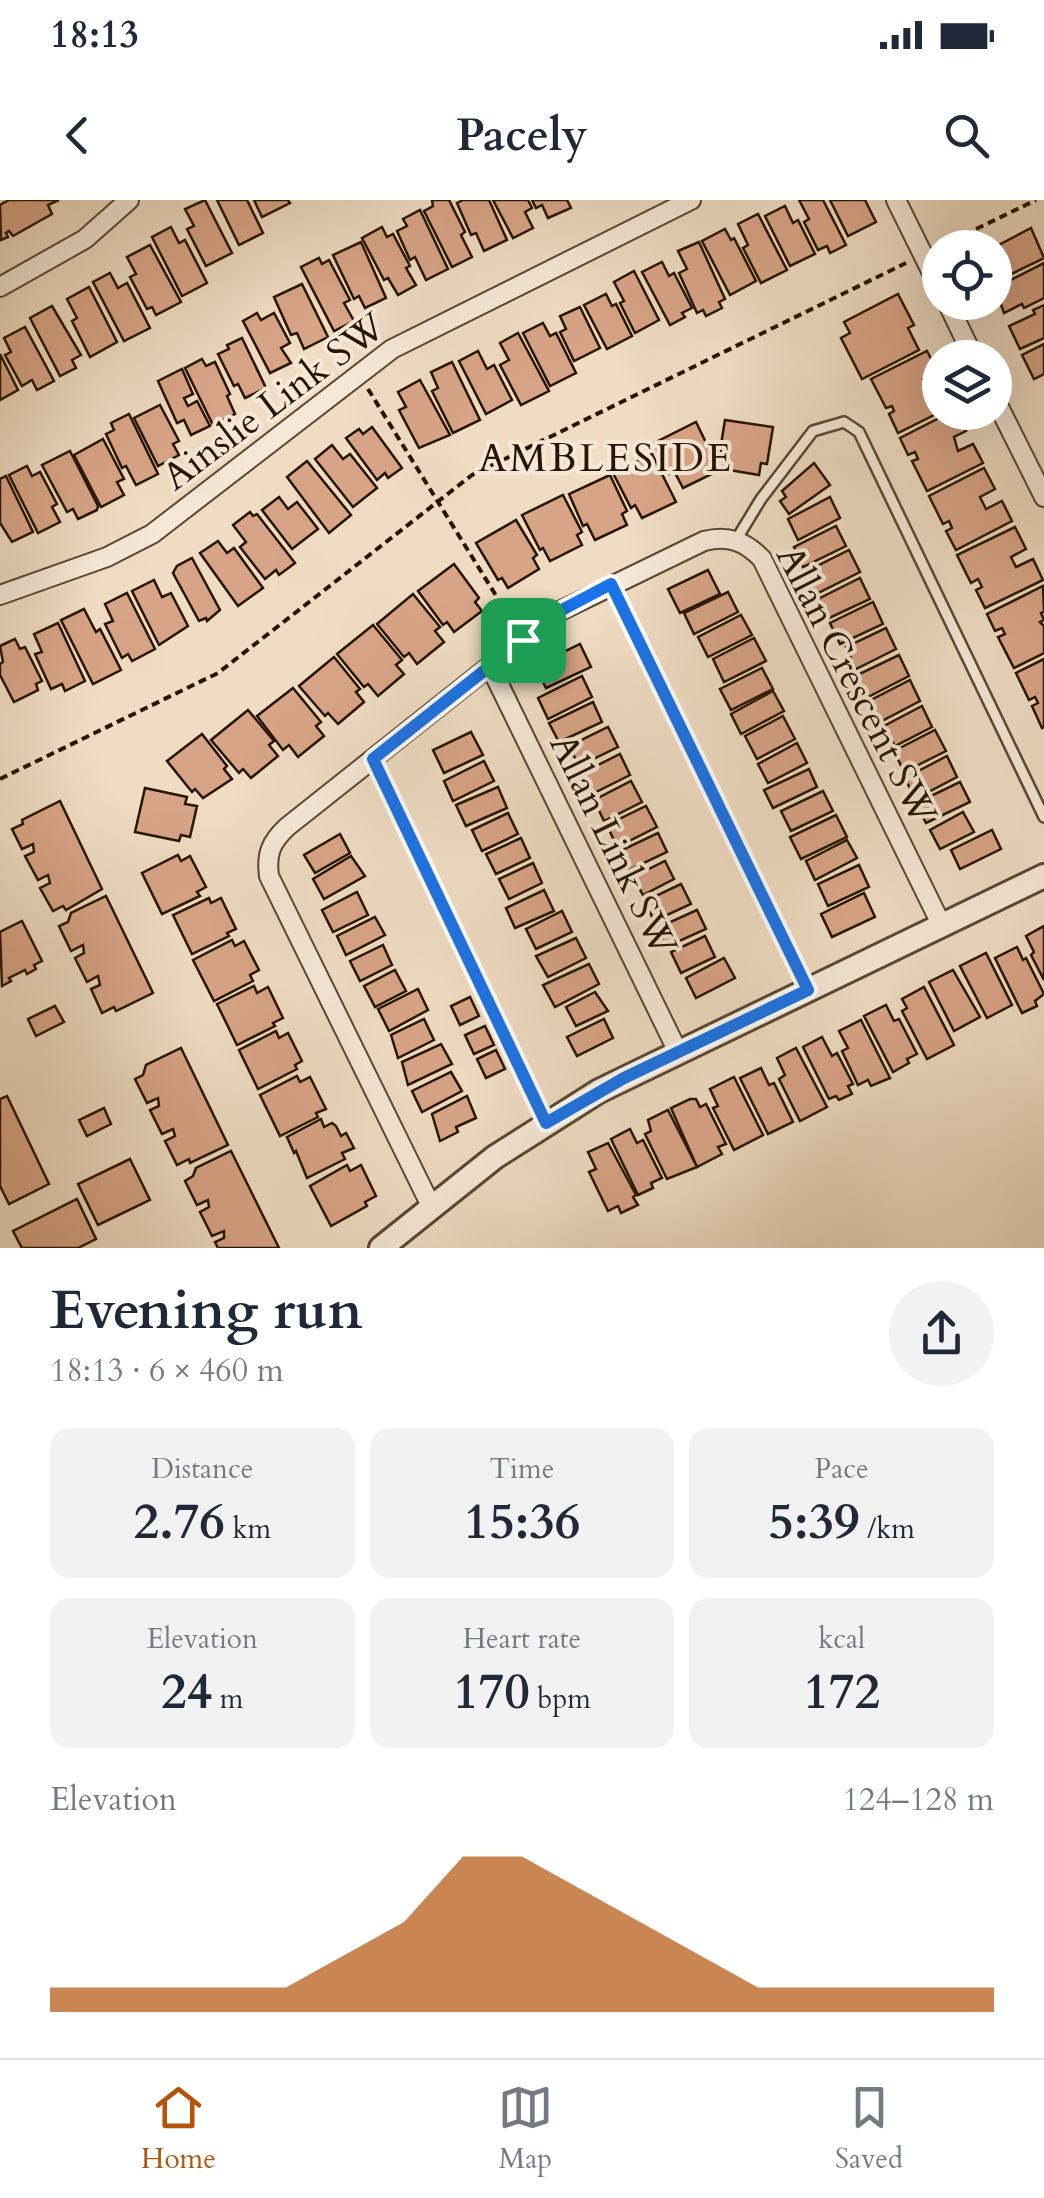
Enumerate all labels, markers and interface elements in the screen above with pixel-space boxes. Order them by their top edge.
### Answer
text: 18:13 [50,9,139,61]
text: Pacely [456,105,588,166]
icon: back [50,108,105,163]
icon: search [939,108,994,163]
map controls [922,230,1012,430]
button: locate [922,230,1012,320]
street label: Ainslie Link SW [152,301,396,503]
button: layers [922,340,1012,430]
district label: AMBLESIDE [478,431,734,486]
street label: Allan Crescent SW [763,536,949,834]
pin [481,598,566,683]
icon: arrive [496,613,551,668]
street label: Allan Link SW [537,725,689,965]
text: Evening run [50,1274,363,1348]
button: share [889,1281,994,1386]
text: 18:13 · 6 × 460 m [50,1349,284,1393]
text: Distance [151,1450,254,1488]
text: Time [490,1450,554,1488]
text: Pace [815,1450,869,1488]
text: 2.76 [134,1488,225,1556]
text: 15:36 [464,1488,580,1556]
text: 5:39 [768,1488,860,1556]
text: km [225,1510,271,1548]
text: /km [860,1510,915,1548]
text: Elevation [147,1620,258,1658]
text: Heart rate [463,1620,581,1658]
text: kcal [818,1620,865,1658]
text: 24 [161,1658,212,1726]
text: 170 [453,1658,530,1726]
text: 172 [803,1658,880,1726]
text: m [212,1680,244,1718]
text: bpm [530,1680,591,1718]
text: Elevation [50,1778,177,1822]
text: 124–128 m [842,1778,994,1822]
tab: Home [141,2080,216,2178]
tab: Map [498,2080,553,2178]
tab: Saved [835,2080,903,2178]

